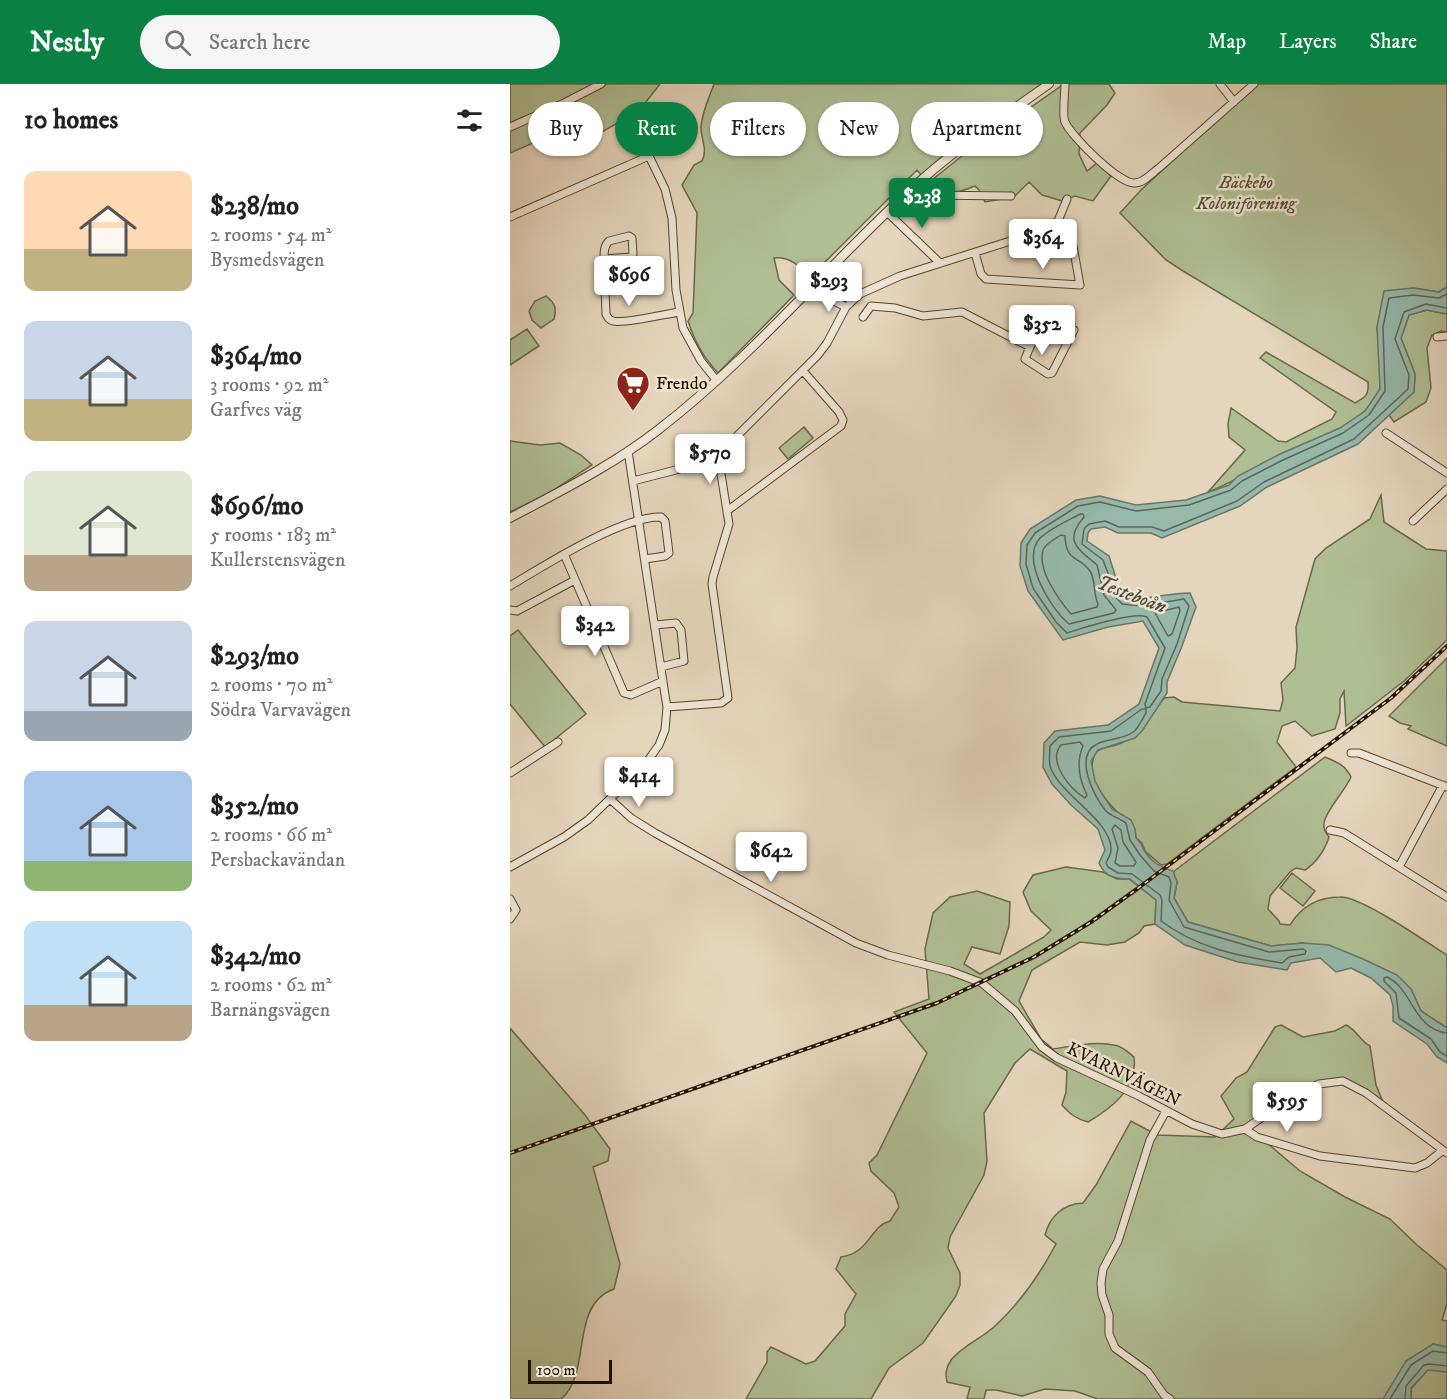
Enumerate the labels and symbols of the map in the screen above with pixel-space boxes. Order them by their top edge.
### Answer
park label: Bäckebo Koloniförening [1195,172,1297,215]
pin: $238 [886,178,958,229]
pin: $364 [1007,219,1079,270]
pin: $696 [593,256,665,307]
pin: $293 [793,262,865,313]
pin: $352 [1006,305,1078,356]
supermarket icon: Frendo [615,365,651,412]
place label: Frendo [656,373,708,395]
pin: $570 [674,434,746,485]
water label: Testeboån [1093,571,1170,620]
pin: $342 [559,606,631,657]
pin: $414 [603,757,675,808]
pin: $642 [735,832,807,883]
street label: KVARNVÄGEN [1063,1038,1184,1112]
pin: $595 [1251,1082,1323,1133]
scale bar [528,1357,612,1384]

